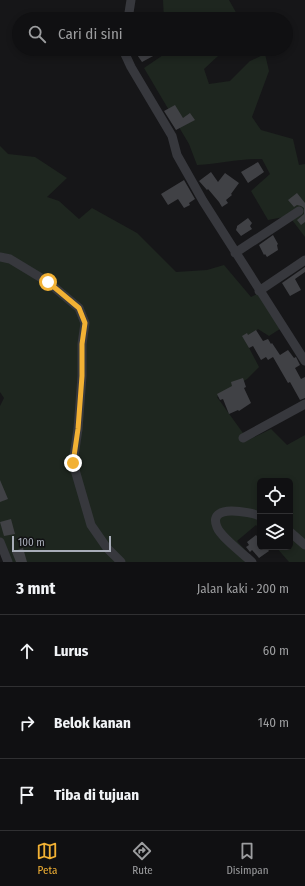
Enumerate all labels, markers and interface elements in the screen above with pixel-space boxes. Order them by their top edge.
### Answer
search box [12,12,293,56]
icon: search [26,23,48,45]
text: Cari di sini [58,25,123,43]
route start [39,273,57,291]
route end [64,454,82,472]
map controls [257,478,293,550]
button: locate [257,478,293,514]
button: layers [257,514,293,550]
scale bar [12,534,111,553]
text: 100 m [18,536,45,549]
text: 3 mnt [16,578,55,599]
text: Jalan kaki · 200 m [197,581,289,596]
icon: ahead [16,640,38,662]
text: Lurus [54,642,88,660]
text: 60 m [263,643,289,658]
icon: right [16,712,38,734]
text: Belok kanan [54,714,131,732]
text: 140 m [258,715,289,730]
icon: arrive [16,784,38,806]
text: Tiba di tujuan [54,786,139,804]
tab: Peta [36,840,58,877]
tab: Rute [131,840,153,877]
tab: Disimpan [226,840,268,877]

